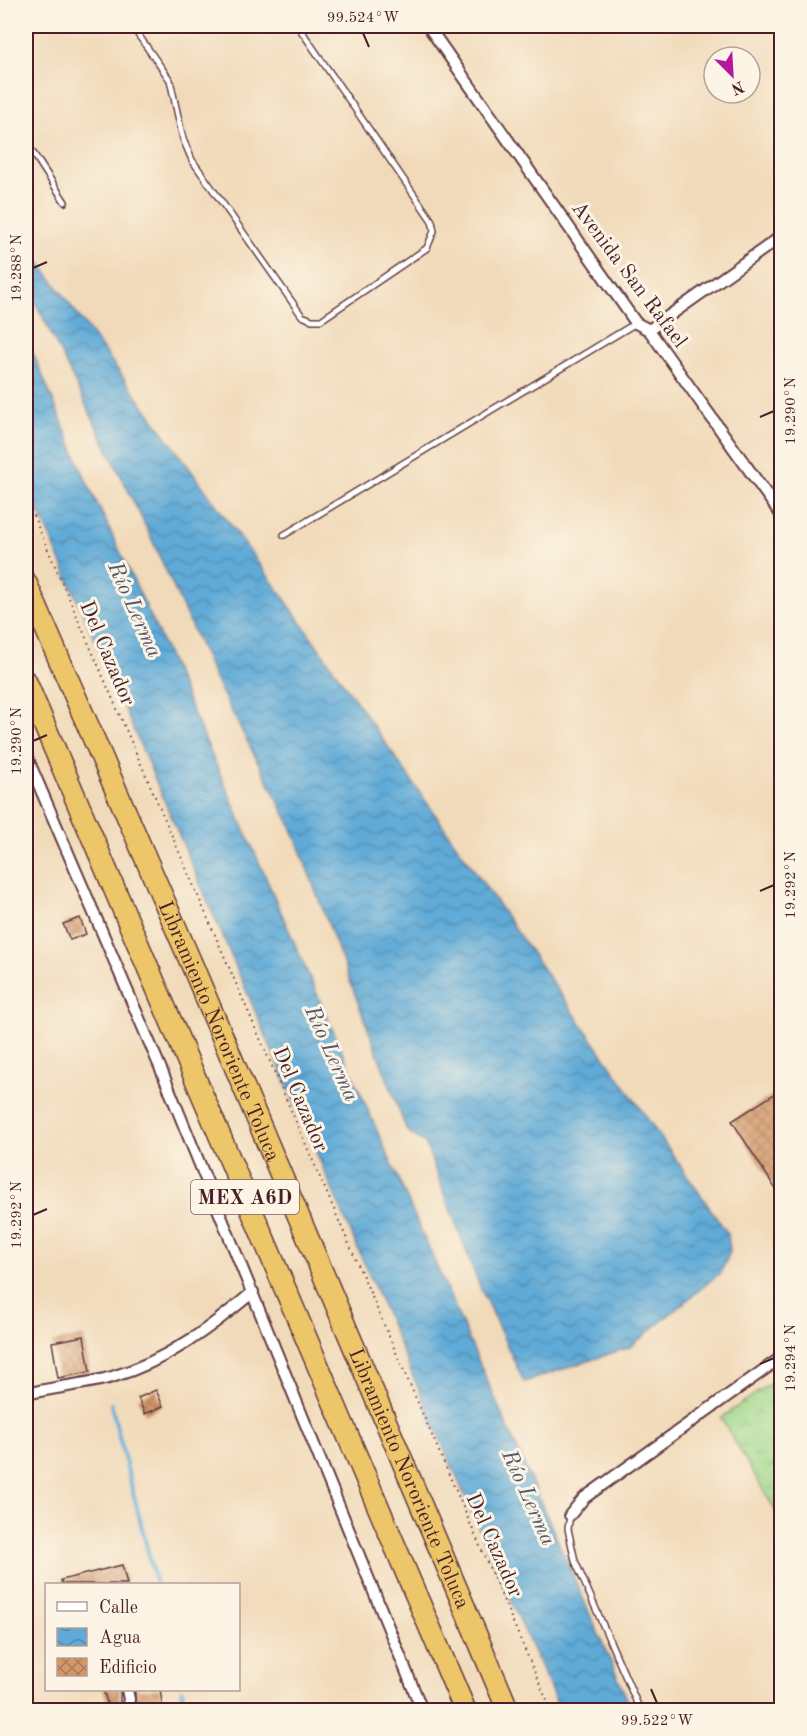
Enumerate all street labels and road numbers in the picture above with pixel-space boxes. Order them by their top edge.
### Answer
street label: Avenida San Rafael [567,198,691,352]
street label: Del Cazador [75,598,138,709]
street label: Libramiento Nororiente Toluca [154,898,283,1165]
street label: Del Cazador [268,1044,331,1155]
road number: MEX A6D [191,1180,299,1214]
street label: Libramiento Nororiente Toluca [344,1345,473,1612]
street label: Del Cazador [461,1490,526,1601]

